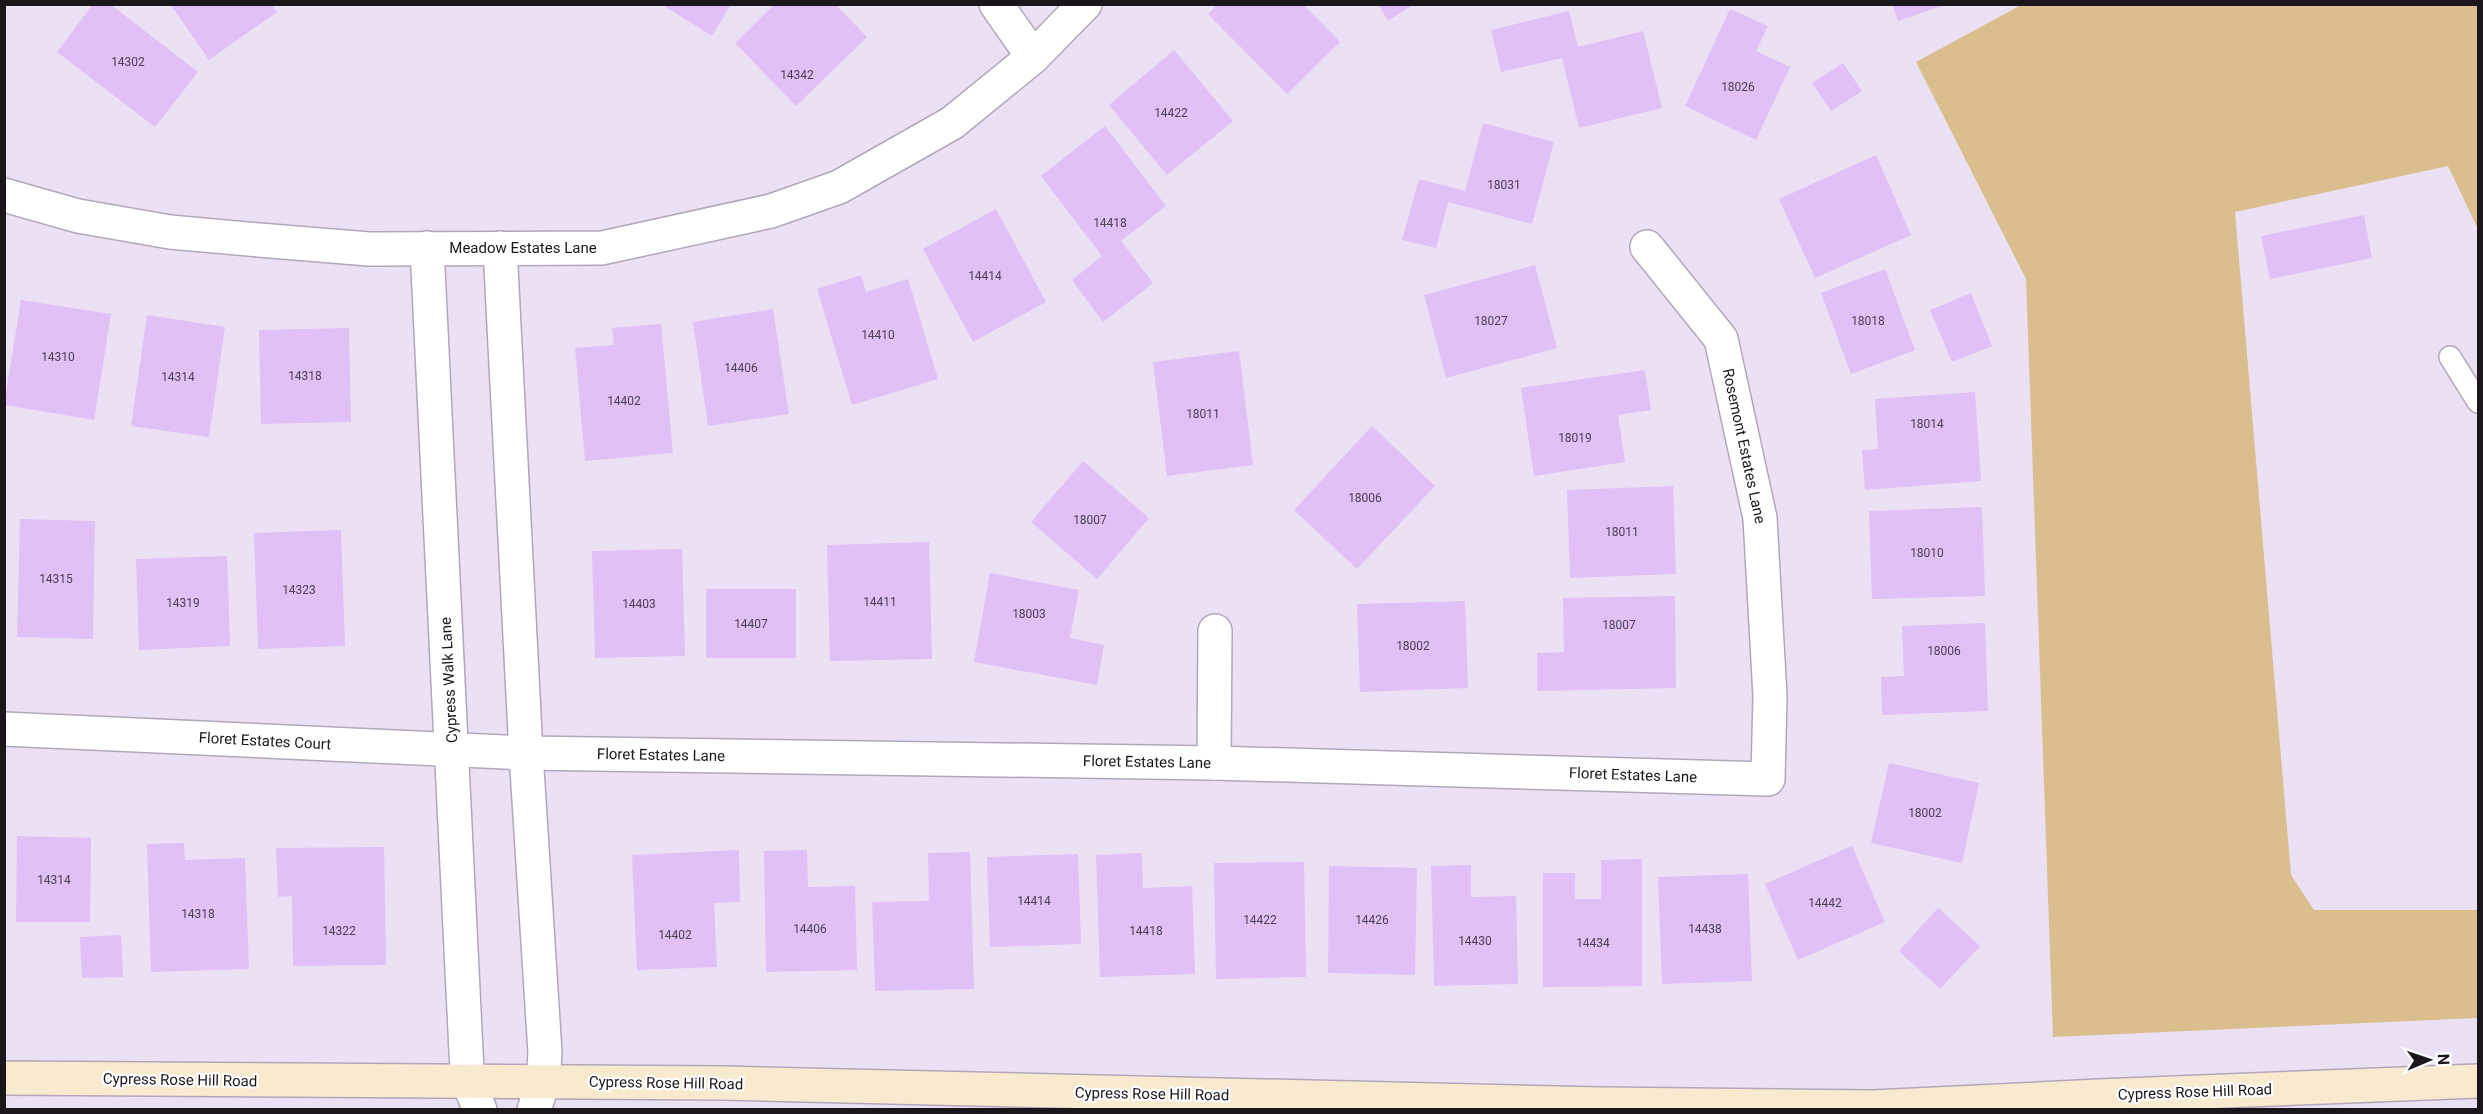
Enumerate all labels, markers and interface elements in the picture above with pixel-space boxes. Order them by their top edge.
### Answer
house number: 14302 [111,55,145,69]
house number: 14342 [780,68,814,82]
house number: 18026 [1721,80,1755,94]
house number: 14422 [1154,106,1188,120]
house number: 18031 [1487,178,1521,192]
house number: 14418 [1093,216,1127,230]
street label: Meadow Estates Lane [449,239,597,257]
house number: 14414 [968,269,1002,283]
house number: 18027 [1474,314,1508,328]
house number: 18018 [1851,314,1885,328]
house number: 14410 [861,328,895,342]
house number: 14310 [41,350,75,364]
house number: 14406 [724,361,758,375]
street label: Rosemont Estates Lane [1719,367,1769,525]
house number: 14318 [288,369,322,383]
house number: 14314 [161,370,195,384]
house number: 14402 [607,394,641,408]
house number: 18011 [1186,407,1220,421]
house number: 18014 [1910,417,1944,431]
house number: 18019 [1558,431,1592,445]
house number: 18006 [1348,491,1382,505]
house number: 18007 [1073,513,1107,527]
house number: 18011 [1605,525,1639,539]
house number: 18010 [1910,546,1944,560]
house number: 14315 [39,572,73,586]
house number: 14323 [282,583,316,597]
house number: 14411 [863,595,897,609]
house number: 14319 [166,596,200,610]
house number: 14403 [622,597,656,611]
house number: 18003 [1012,607,1046,621]
street label: Cypress Walk Lane [437,617,461,743]
house number: 14407 [734,617,768,631]
house number: 18007 [1602,618,1636,632]
house number: 18002 [1396,639,1430,653]
house number: 18006 [1927,644,1961,658]
street label: Floret Estates Court [198,729,332,753]
street label: Floret Estates Lane [597,745,725,765]
street label: Floret Estates Lane [1083,752,1211,772]
street label: Floret Estates Lane [1569,764,1697,786]
house number: 18002 [1908,806,1942,820]
house number: 14314 [37,873,71,887]
house number: 14414 [1017,894,1051,908]
house number: 14442 [1808,896,1842,910]
house number: 14318 [181,907,215,921]
house number: 14422 [1243,913,1277,927]
house number: 14426 [1355,913,1389,927]
house number: 14406 [793,922,827,936]
house number: 14438 [1688,922,1722,936]
house number: 14322 [322,924,356,938]
house number: 14418 [1129,924,1163,938]
house number: 14402 [658,928,692,942]
house number: 14430 [1458,934,1492,948]
house number: 14434 [1576,936,1610,950]
north arrow [2399,1030,2459,1090]
text: N [2434,1054,2453,1065]
street label: Cypress Rose Hill Road [103,1070,257,1090]
street label: Cypress Rose Hill Road [589,1073,743,1093]
street label: Cypress Rose Hill Road [2118,1080,2272,1104]
street label: Cypress Rose Hill Road [1075,1084,1229,1104]

